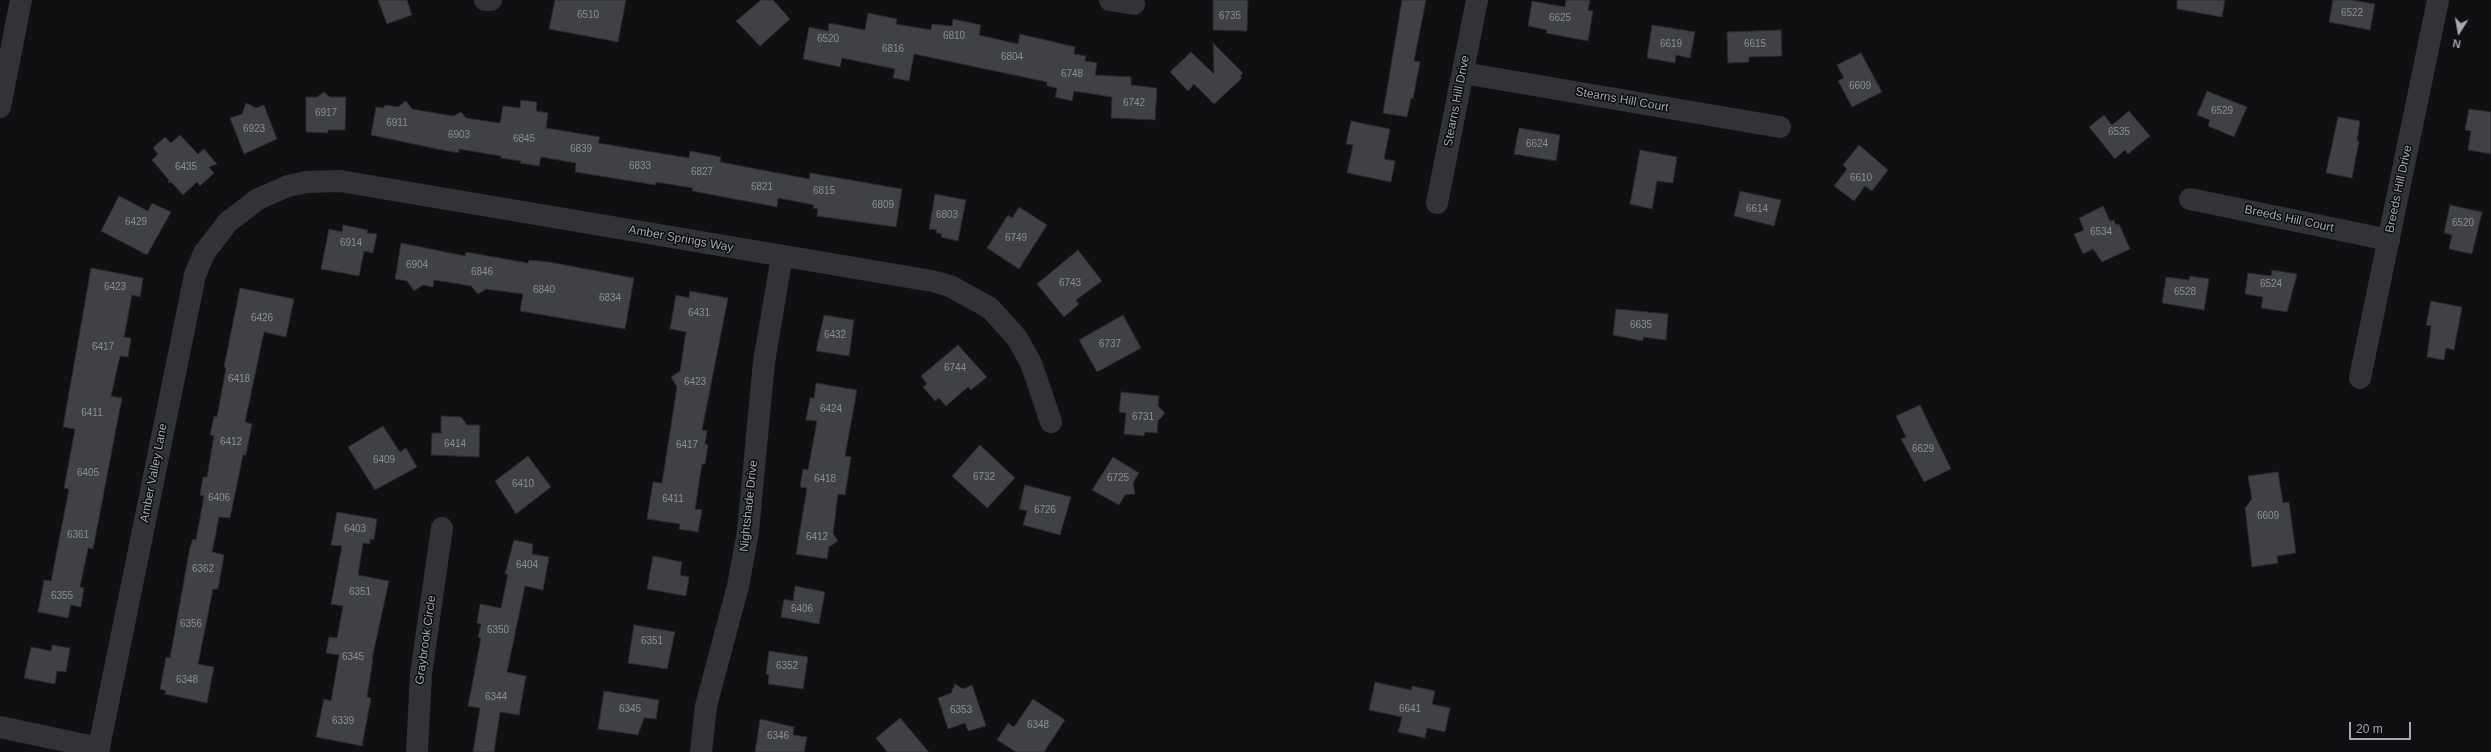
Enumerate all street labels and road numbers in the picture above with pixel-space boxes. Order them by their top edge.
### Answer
street label: Stearns Hill Drive [1441,54,1473,148]
street label: Stearns Hill Court [1574,85,1670,115]
street label: Breeds Hill Drive [2383,144,2415,234]
street label: Breeds Hill Court [2243,203,2335,235]
street label: Amber Springs Way [627,223,735,255]
street label: Amber Valley Lane [137,422,171,524]
street label: Nightshade Drive [737,459,761,553]
street label: Graybrook Circle [413,594,439,686]

